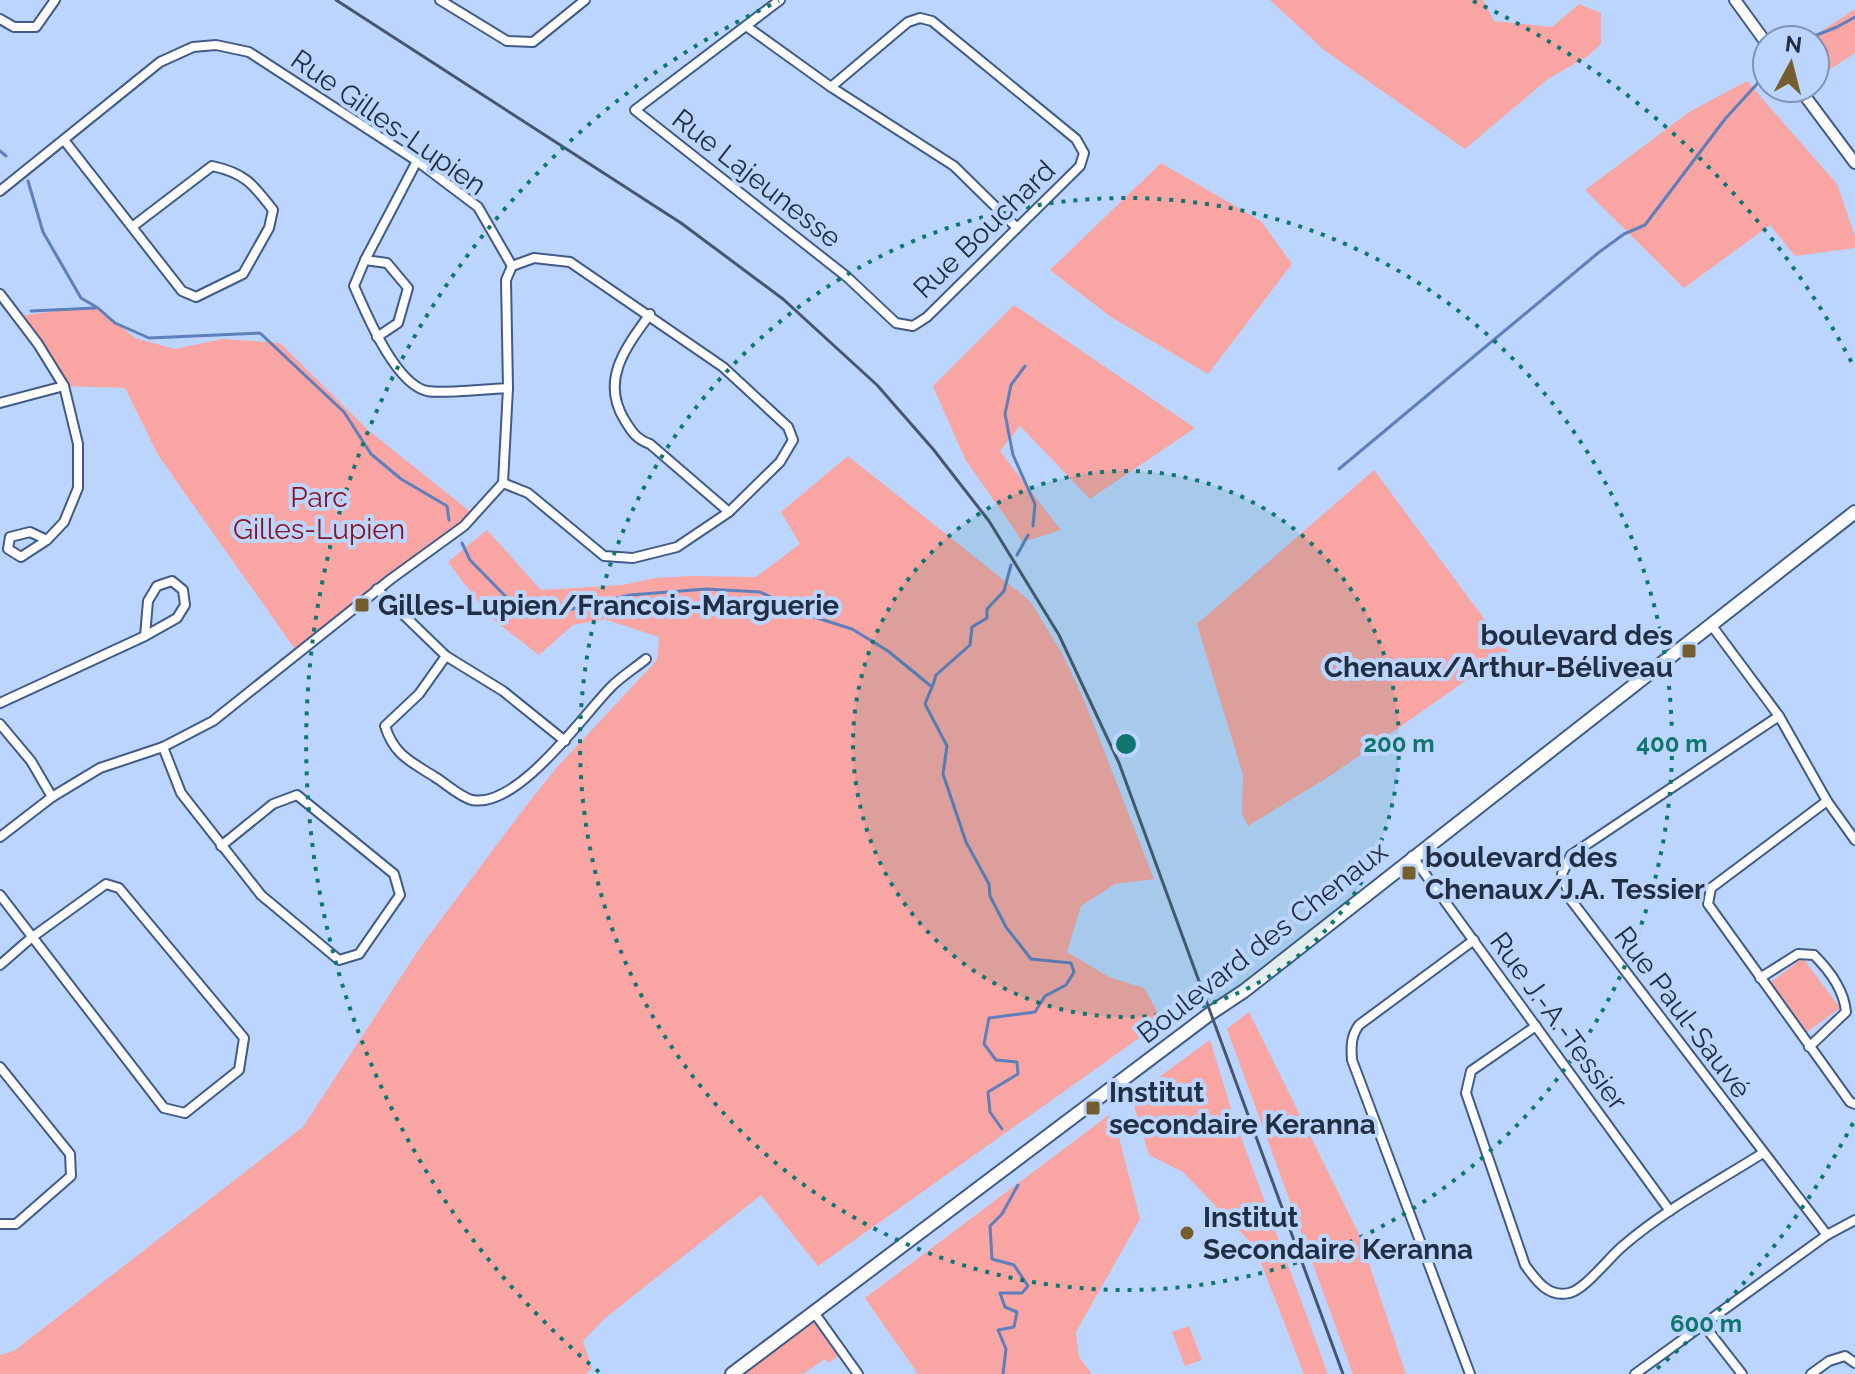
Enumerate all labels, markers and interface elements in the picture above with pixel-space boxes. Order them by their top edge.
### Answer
north arrow [1751,24,1831,104]
text: N [1784,30,1803,58]
street label: Rue Gilles-Lupien [285,43,493,202]
street label: Rue Lajeunesse [666,102,848,255]
street label: Rue Bouchard [907,154,1062,305]
park label: Parc Gilles-Lupien [233,481,405,546]
place label: Gilles-Lupien/Francois-Marguerie [378,589,839,622]
marker: Gilles-Lupien/Francois-Marguerie [353,596,371,614]
place label: boulevard des Chenaux/Arthur-Béliveau [1324,619,1673,684]
marker: boulevard des Chenaux/Arthur-Béliveau [1680,642,1698,660]
text: 200 m [1363,729,1435,758]
text: 400 m [1636,729,1708,758]
centre of rings [1112,730,1140,758]
street label: Boulevard des Chenaux [1131,835,1394,1050]
place label: boulevard des Chenaux/J.A. Tessier [1425,841,1705,906]
marker: boulevard des Chenaux/J.A. Tessier [1400,864,1418,882]
street label: Rue Paul-Sauvé [1607,920,1758,1105]
street label: Rue J.-A.-Tessier [1483,926,1634,1117]
place label: Institut secondaire Keranna [1109,1076,1376,1141]
marker: Institut secondaire Keranna [1084,1099,1102,1117]
place label: Institut Secondaire Keranna [1203,1201,1473,1266]
marker: Institut Secondaire Keranna [1178,1224,1196,1242]
text: 600 m [1670,1309,1742,1338]

